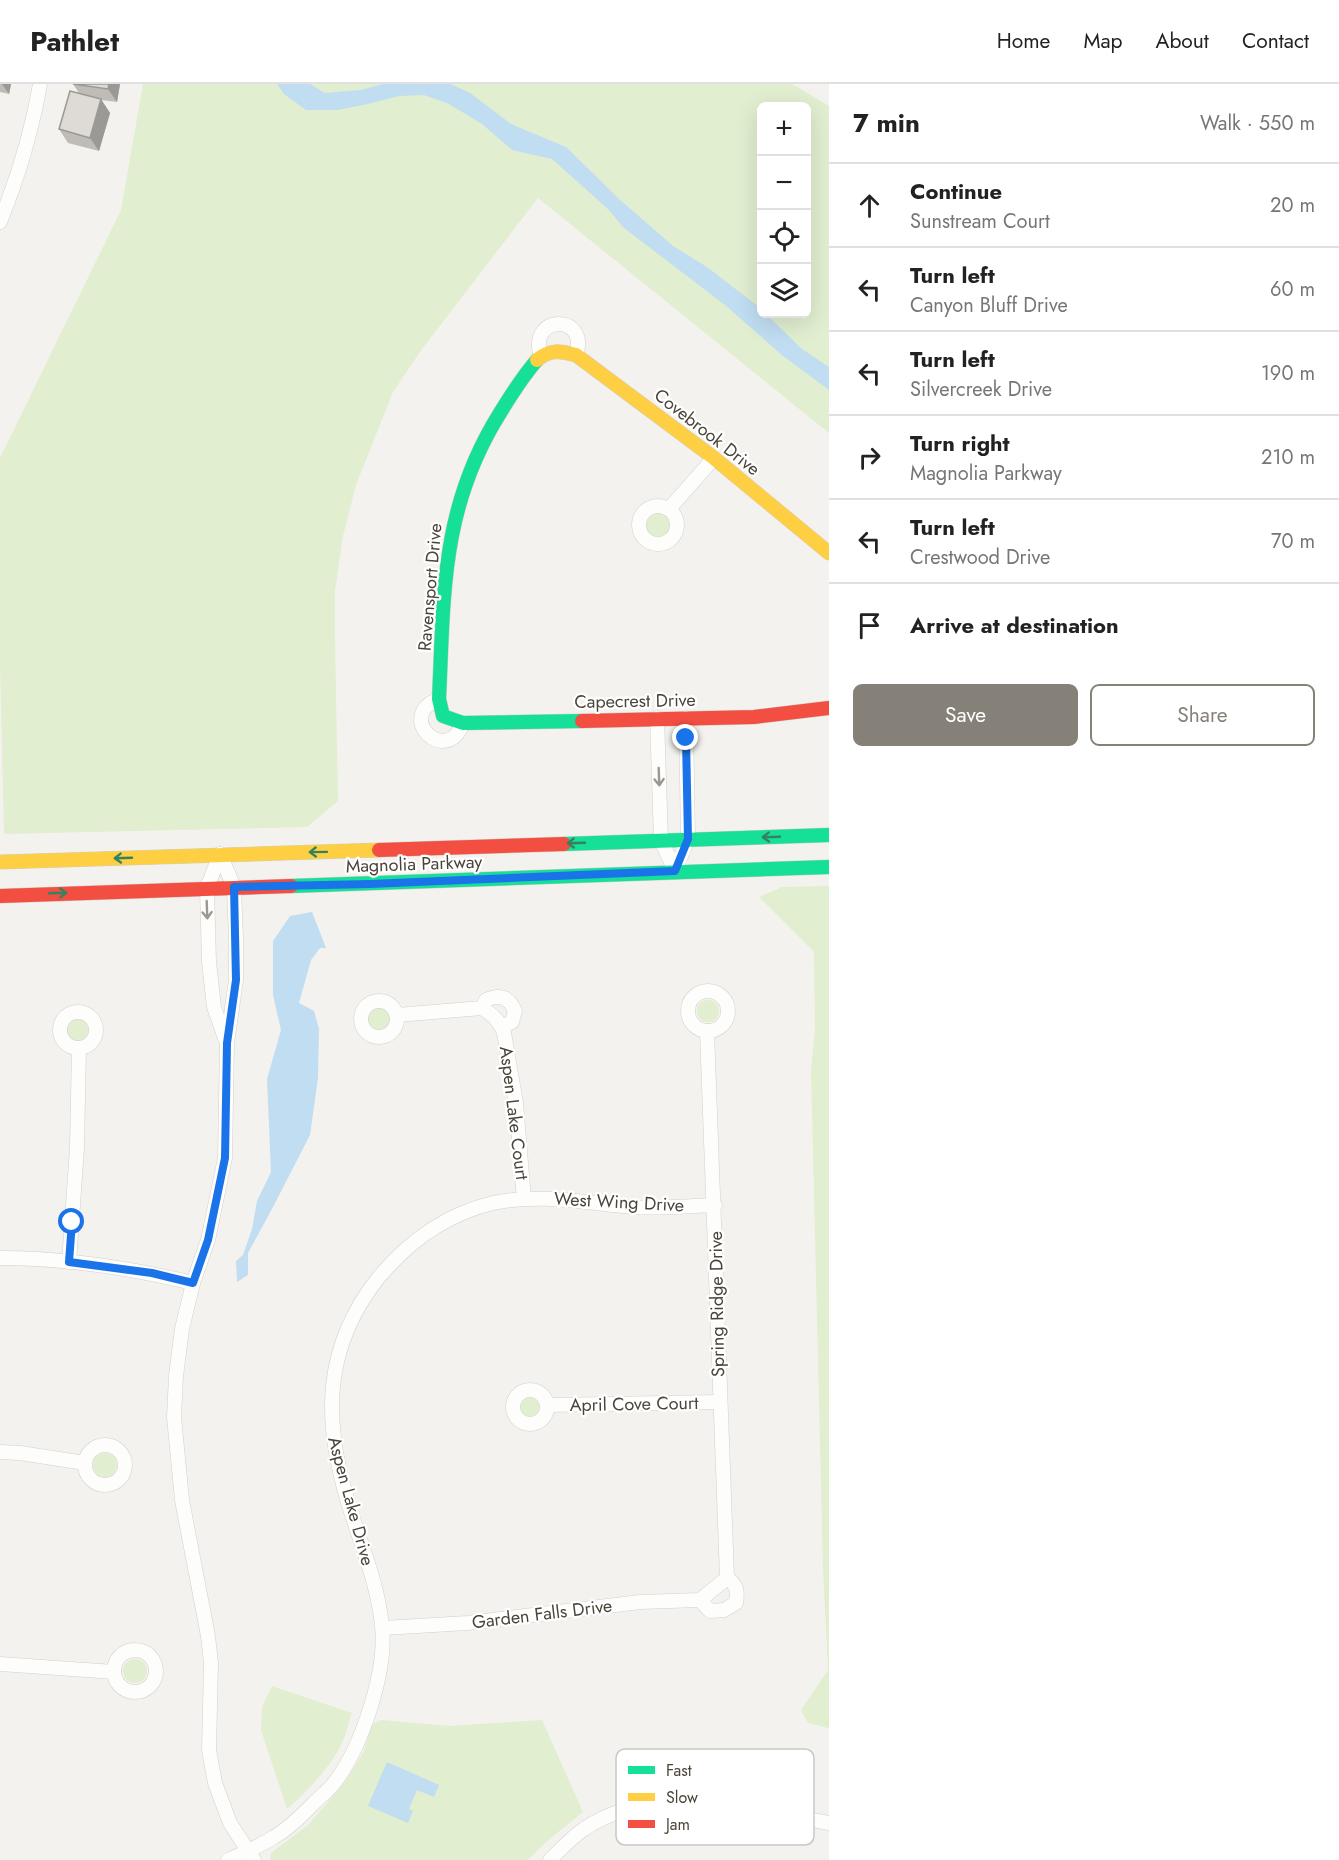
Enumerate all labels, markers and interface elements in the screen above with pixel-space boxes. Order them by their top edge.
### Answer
text: Pathlet [30,21,119,62]
text: Home [997,26,1050,56]
text: Map [1083,26,1123,56]
text: About [1156,26,1209,56]
text: Contact [1242,26,1309,56]
map controls [757,102,811,318]
button: + [757,102,811,156]
text: 7 min [853,104,920,142]
text: Walk · 550 m [1200,109,1315,138]
button: − [757,156,811,210]
text: Continue [910,175,1002,207]
icon: ahead [853,189,886,222]
text: 20 m [1270,191,1315,220]
text: Sunstream Court [910,207,1050,236]
button: locate [757,210,811,264]
text: Turn left [910,259,995,291]
button: layers [757,264,811,318]
icon: left [853,273,886,306]
text: 60 m [1270,275,1315,304]
text: Canyon Bluff Drive [910,291,1068,320]
text: Turn left [910,343,995,375]
icon: left [853,357,886,390]
text: 190 m [1261,359,1315,388]
text: Silvercreek Drive [910,375,1052,404]
street label: Covebrook Drive [649,382,765,482]
text: Turn right [910,427,1010,459]
icon: right [853,441,886,474]
text: 210 m [1261,443,1315,472]
text: Magnolia Parkway [910,459,1062,488]
text: Turn left [910,511,995,543]
street label: Ravensport Drive [411,522,449,652]
icon: left [853,525,886,558]
text: 70 m [1271,527,1315,556]
text: Crestwood Drive [910,543,1050,572]
icon: arrive [853,609,886,642]
text: Arrive at destination [910,609,1119,641]
button: Save [853,684,1078,746]
button: Share [1090,684,1315,746]
street label: Capecrest Drive [574,687,696,715]
route end [672,724,698,750]
one-way arrow [654,766,665,786]
one-way arrow [761,831,781,843]
one-way arrow [566,838,586,849]
one-way arrow [308,846,328,858]
street label: Magnolia Parkway [345,849,483,879]
one-way arrow [113,852,133,864]
one-way arrow [48,888,68,899]
one-way arrow [202,900,213,920]
street label: Aspen Lake Court [493,1045,535,1182]
street label: West Wing Drive [553,1186,685,1218]
route start [58,1208,84,1234]
street label: Spring Ridge Drive [703,1231,731,1377]
street label: April Cove Court [569,1390,699,1418]
street label: Aspen Lake Drive [321,1434,381,1568]
street label: Garden Falls Drive [470,1592,614,1636]
legend [616,1749,814,1845]
text: Fast [666,1759,692,1782]
text: Slow [666,1786,698,1809]
text: Jam [664,1813,690,1836]

